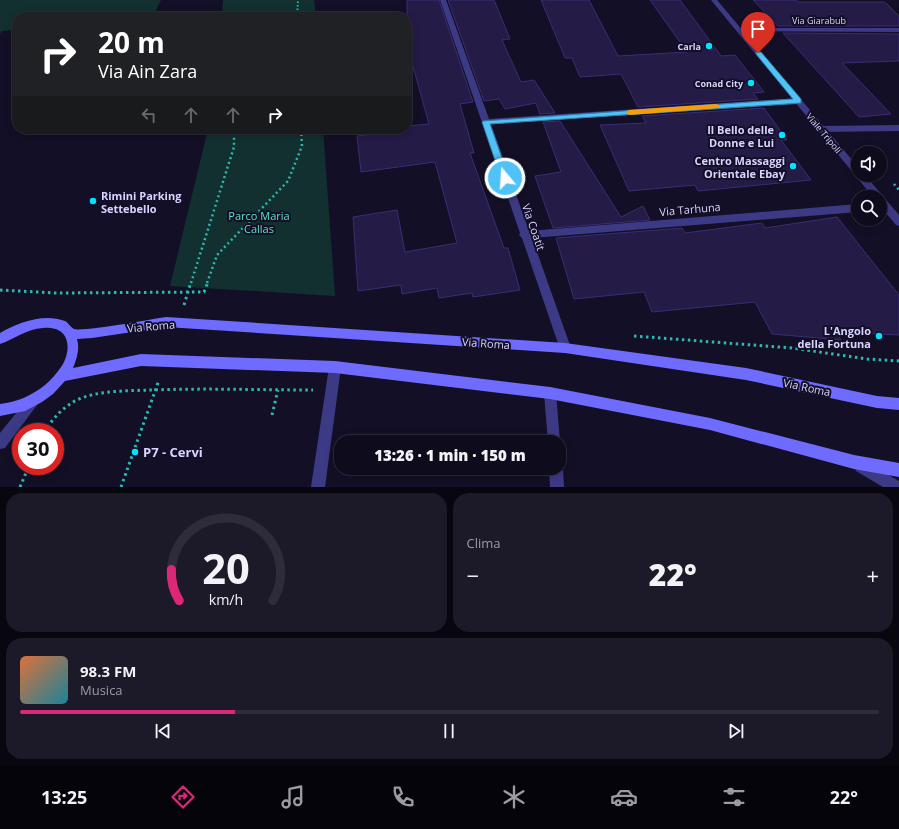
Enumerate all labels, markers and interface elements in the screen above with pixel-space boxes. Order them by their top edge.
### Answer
pin [741,12,775,53]
street label: Via Giarabub [792,14,846,27]
icon: arrive [747,18,769,40]
text: 20 m [98,23,165,61]
icon: right [32,28,84,80]
place label: Carla [678,40,701,53]
marker: Carla [704,41,714,51]
text: Via Ain Zara [98,59,197,83]
place label: Conad City [695,77,744,90]
marker: Conad City [746,78,756,88]
icon: left [138,104,160,126]
icon: ahead [180,104,202,126]
icon: ahead [222,104,244,126]
icon: right [264,104,286,126]
street label: Viale Tripoli [803,110,845,156]
place label: Il Bello delle Donne e Lui [707,122,774,150]
marker: Il Bello delle Donne e Lui [777,130,787,140]
map controls [851,146,887,226]
button: sound [851,146,887,182]
place label: Centro Massaggi Orientale Ebay [694,153,786,181]
position arrow [484,157,526,199]
marker: Centro Massaggi Orientale Ebay [788,161,798,171]
place label: Rimini Parking Settebello [101,188,182,216]
button: search [851,190,887,226]
marker: Rimini Parking Settebello [88,196,98,206]
street label: Via Tarhuna [659,199,721,219]
street label: Via Coatit [519,202,549,252]
park label: Parco Maria Callas [228,208,290,236]
street label: Via Roma [126,316,176,336]
place label: L'Angolo della Fortuna [798,323,871,351]
marker: L'Angolo della Fortuna [874,331,884,341]
street label: Via Roma [462,334,510,352]
street label: Via Roma [782,375,832,399]
speed limit sign: 30 [12,423,64,475]
place label: P7 - Cervi [143,443,203,461]
text: 13:26 · 1 min · 150 m [374,445,526,465]
marker: P7 - Cervi [130,447,140,457]
text: Clima [467,534,501,552]
text: 20 [202,539,250,595]
text: 22° [649,554,697,595]
text: − [467,560,479,590]
text: + [866,560,879,590]
text: km/h [209,589,244,608]
text: 98.3 FM [80,661,136,681]
text: Musica [80,681,123,699]
icon: previous [152,720,174,742]
icon: pause [438,720,460,742]
icon: next [725,720,747,742]
icon: directions [169,783,197,811]
icon: music [279,783,307,811]
icon: phone [389,783,417,811]
icon: climate [500,783,528,811]
icon: car [610,783,638,811]
icon: filters [720,783,748,811]
text: 13:25 [41,785,87,809]
text: 22° [830,785,858,809]

